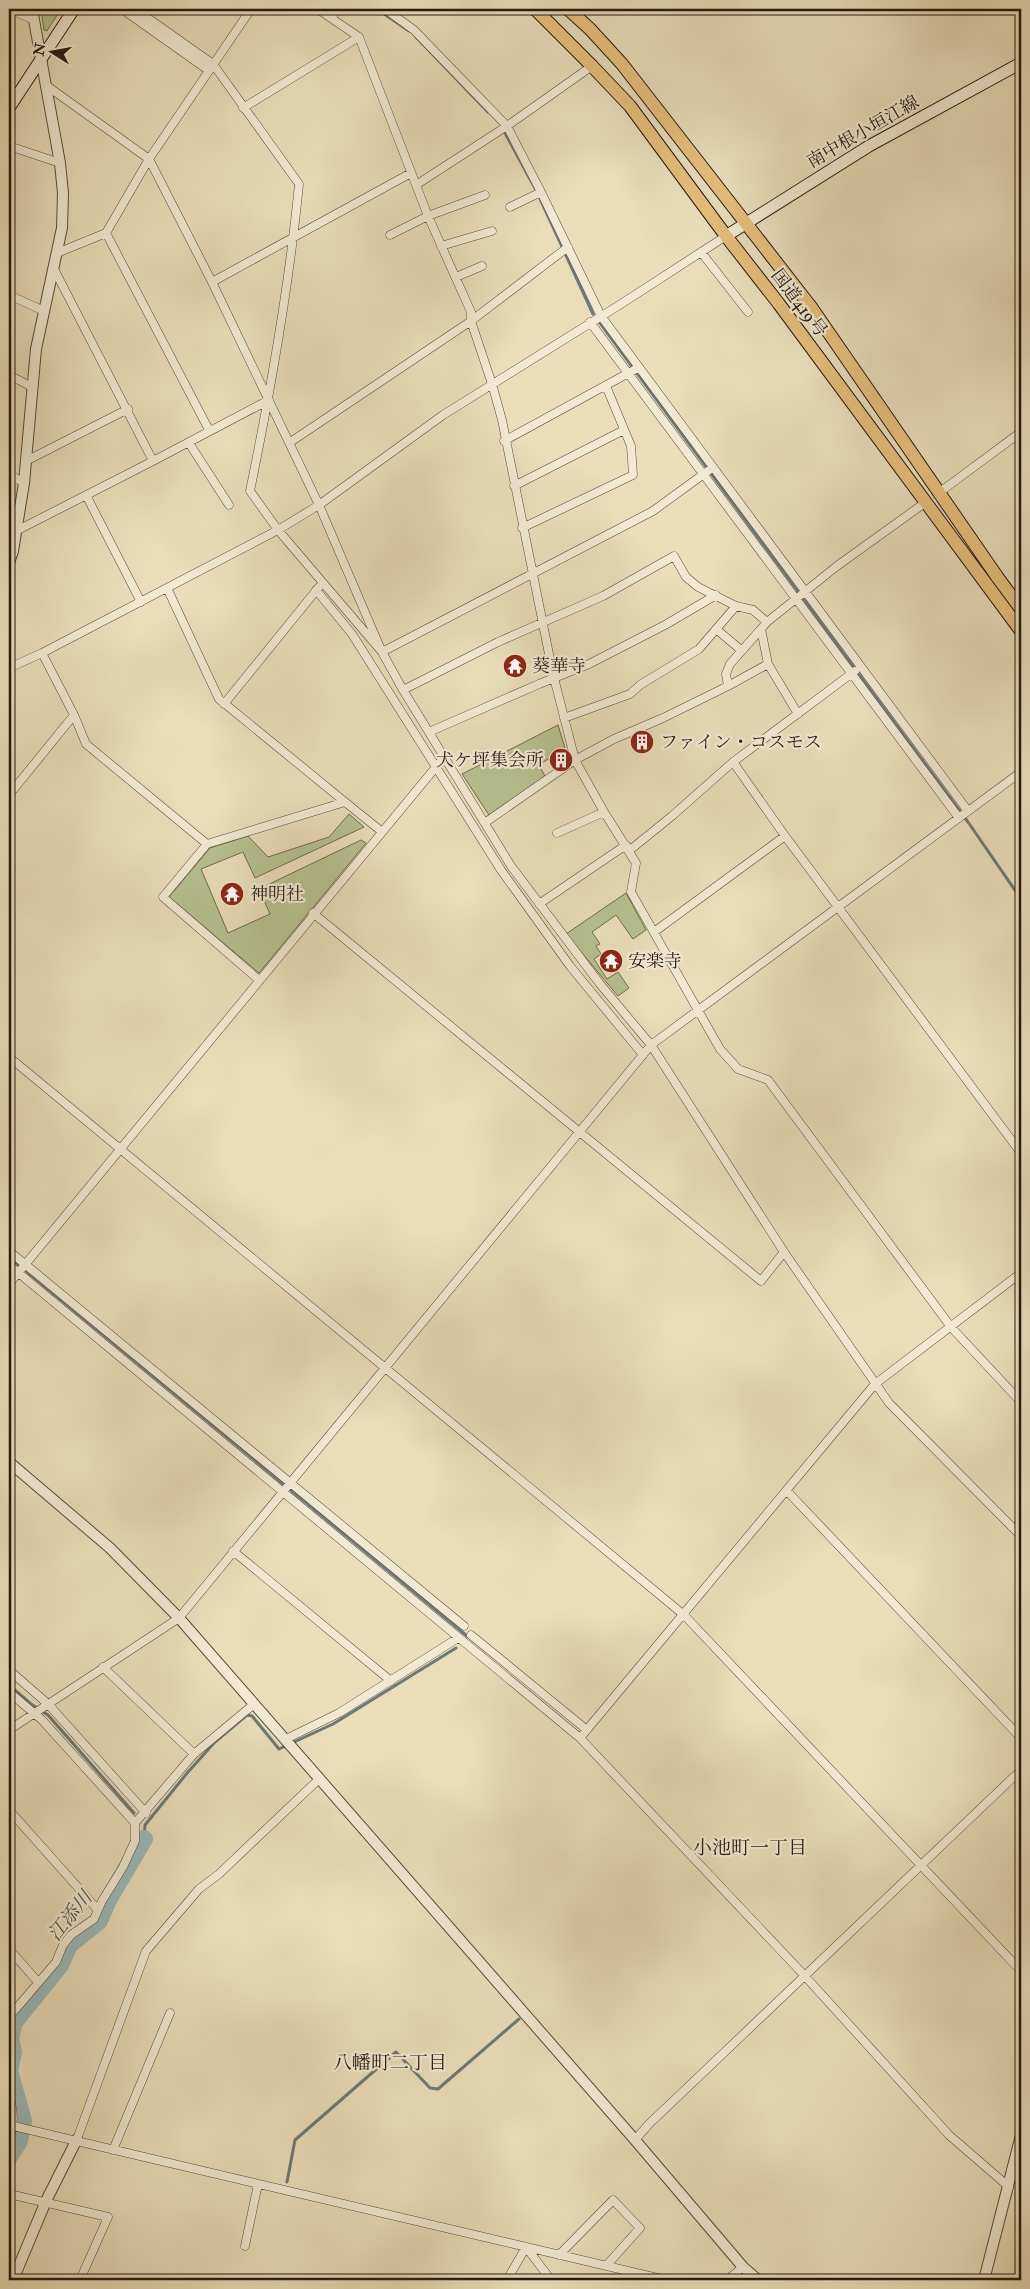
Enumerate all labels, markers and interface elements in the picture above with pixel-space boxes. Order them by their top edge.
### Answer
north arrow [28,28,78,78]
text: N [30,41,49,58]
street label: 南中根小垣江線 [803,91,923,173]
street label: 国道419号 [766,264,832,342]
temple icon: 葵華寺 [502,653,528,679]
place label: 葵華寺 [532,655,586,678]
building icon: ファイン・コスモス [629,729,655,755]
place label: ファイン・コスモス [660,731,822,754]
building icon: 犬ケ坪集会所 [548,747,574,773]
place label: 犬ケ坪集会所 [436,749,544,772]
temple icon: 神明社 [219,881,245,907]
place label: 神明社 [250,883,304,906]
temple icon: 安楽寺 [598,948,624,974]
place label: 安楽寺 [628,950,682,973]
district label: 小池町一丁目 [693,1836,807,1860]
water label: 江添川 [43,1885,99,1946]
district label: 八幡町二丁目 [333,2051,447,2075]

